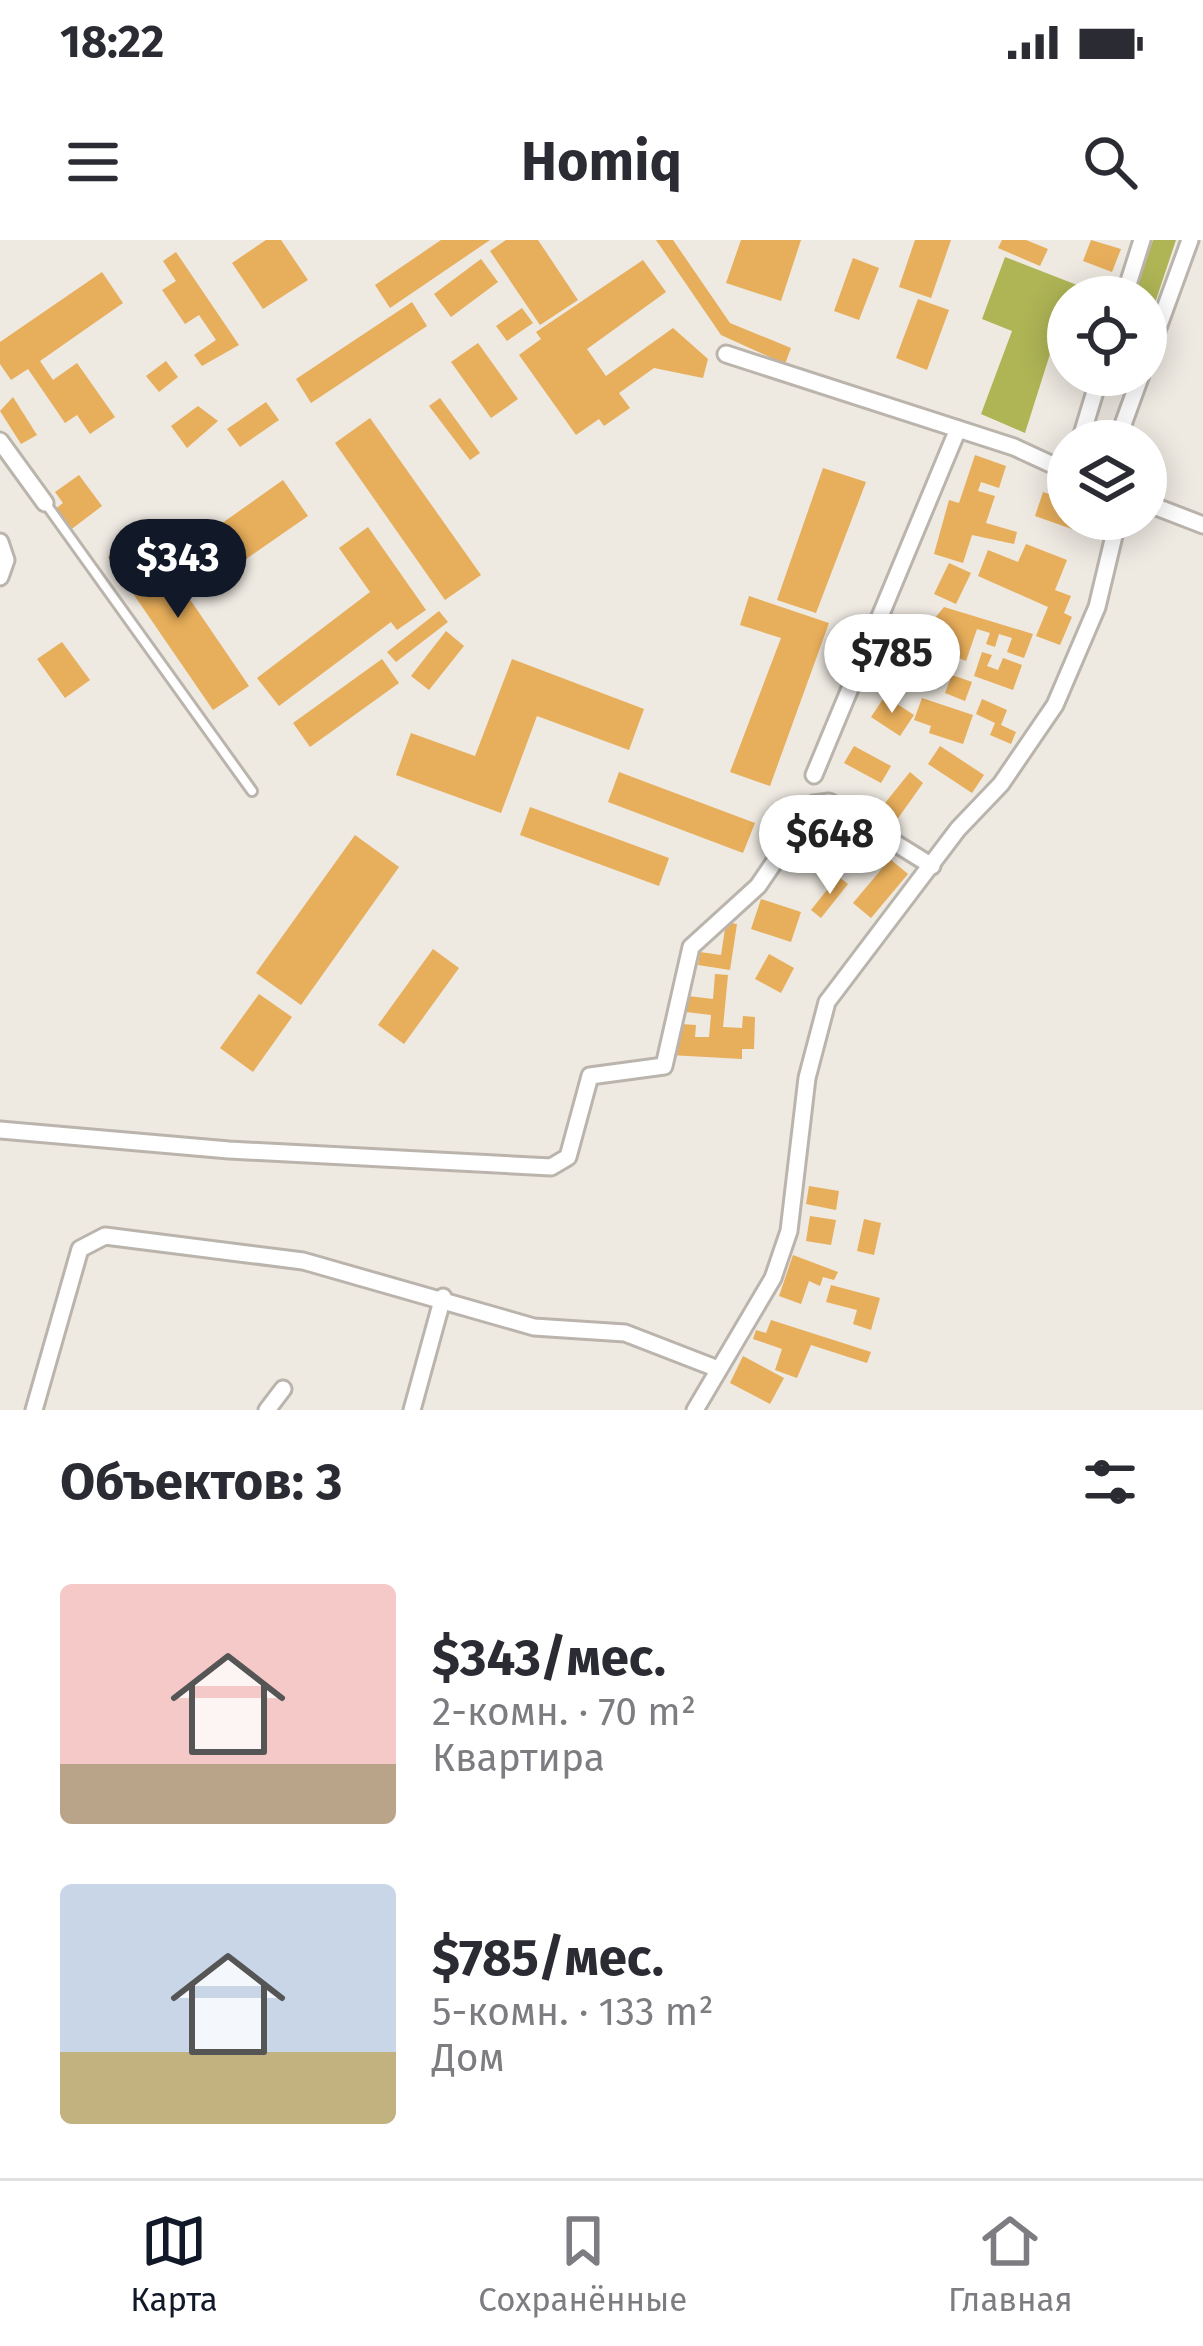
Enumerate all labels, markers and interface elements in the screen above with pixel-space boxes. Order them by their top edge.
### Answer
text: 18:22 [60,15,164,69]
icon: menu [60,129,126,195]
icon: search [1077,129,1143,195]
text: Homiq [521,130,682,194]
map controls [1047,276,1167,540]
button: locate [1047,276,1167,396]
button: layers [1047,420,1167,540]
pin: $343 [107,519,249,621]
text: $343 [136,535,220,581]
pin: $785 [821,614,963,716]
text: $785 [851,630,933,676]
pin: $648 [759,795,901,897]
text: $648 [786,811,874,857]
icon: filters [1077,1449,1143,1515]
text: Объектов: 3 [60,1451,343,1513]
text: $343/мес. [432,1627,666,1689]
icon: home [156,1632,300,1776]
text: 2-комн. · 70 m² [432,1689,696,1735]
text: Квартира [432,1735,605,1781]
text: $785/мес. [432,1927,664,1989]
icon: home [156,1932,300,2076]
text: 5-комн. · 133 m² [432,1989,714,2035]
text: Дом [432,2035,505,2081]
tab: Карта [130,2208,218,2320]
tab: Сохранённые [478,2208,687,2320]
tab: Главная [948,2208,1073,2320]

